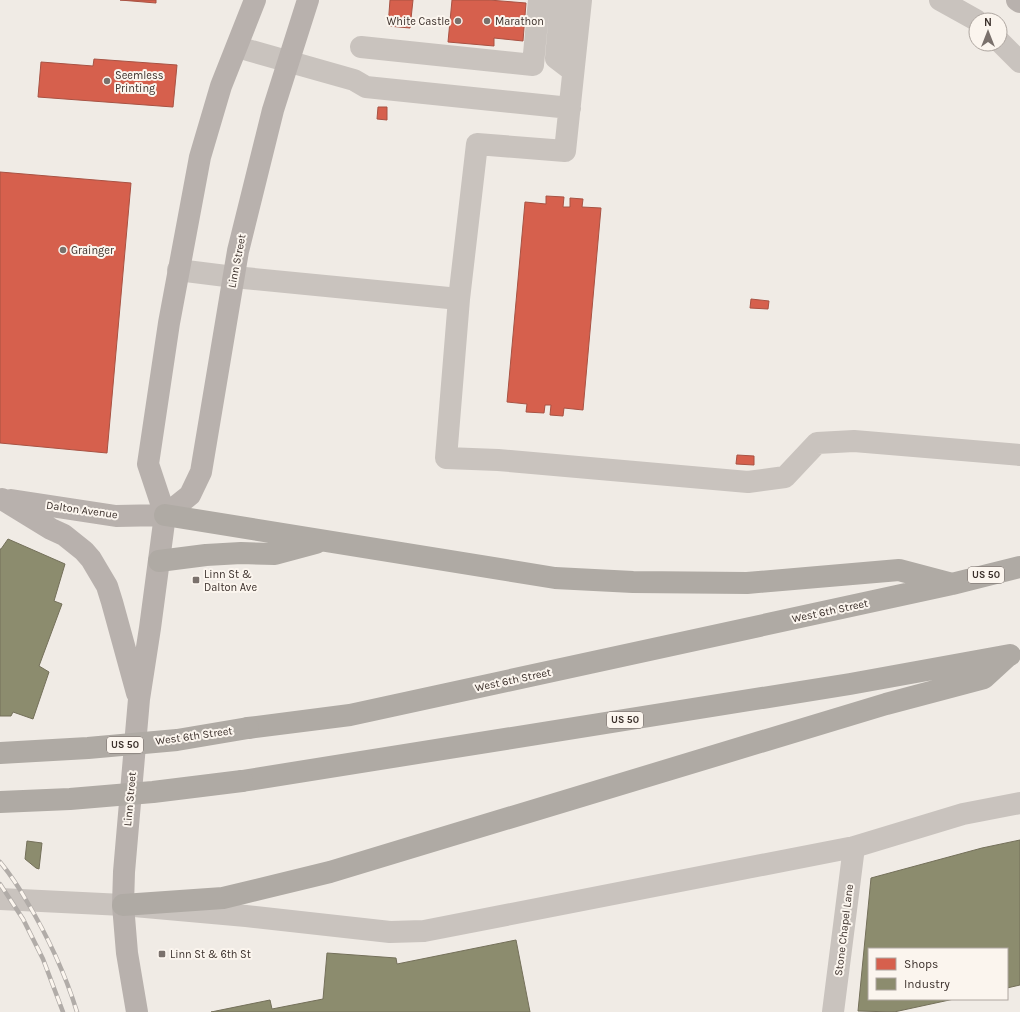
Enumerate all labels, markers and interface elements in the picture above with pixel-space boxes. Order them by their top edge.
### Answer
north arrow [968,12,1008,52]
place label: White Castle [386,15,450,28]
place label: Marathon [495,15,544,28]
marker: White Castle [453,16,463,26]
marker: Marathon [482,16,492,26]
text: N [984,16,992,29]
place label: Seemless Printing [115,69,164,95]
marker: Seemless Printing [102,76,112,86]
street label: Linn Street [225,233,249,289]
place label: Grainger [71,244,114,257]
marker: Grainger [58,245,68,255]
street label: Dalton Avenue [45,499,119,521]
road number: US 50 [968,567,1004,583]
place label: Linn St & Dalton Ave [204,568,257,594]
marker: Linn St & Dalton Ave [191,575,201,585]
street label: West 6th Street [791,597,869,625]
street label: West 6th Street [474,666,552,694]
road number: US 50 [607,712,643,728]
street label: West 6th Street [155,724,233,748]
road number: US 50 [107,737,143,753]
street label: Linn Street [121,771,139,827]
street label: Stone Chapel Lane [832,883,856,977]
place label: Linn St & 6th St [170,948,251,961]
legend [868,948,1008,1000]
marker: Linn St & 6th St [157,949,167,959]
text: Shops [904,957,938,971]
text: Industry [904,977,950,991]

